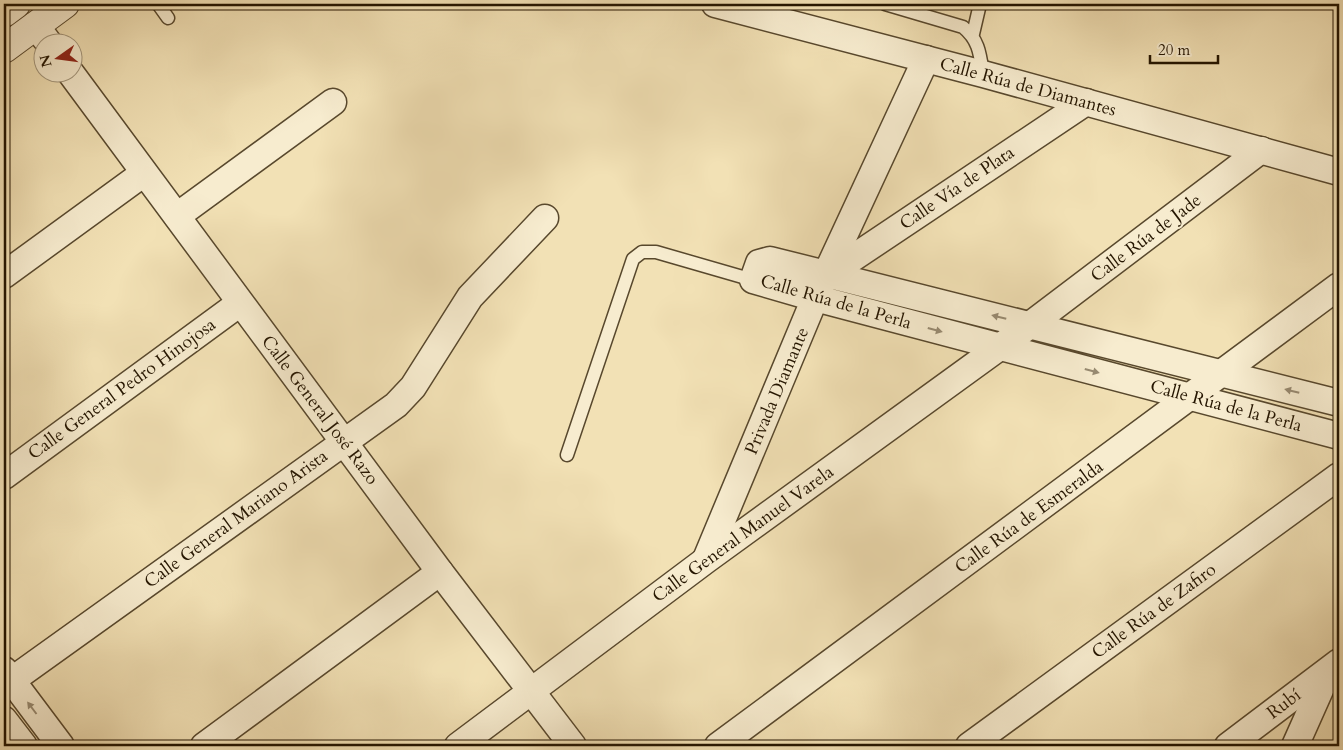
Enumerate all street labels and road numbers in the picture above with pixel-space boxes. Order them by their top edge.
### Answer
street label: Calle Rúa de Diamantes [937,51,1119,123]
street label: Calle Vía de Plata [895,140,1020,236]
street label: Calle Rúa de Jade [1085,188,1207,288]
street label: Calle Rúa de la Perla [757,268,915,336]
street label: Calle General Pedro Hinojosa [23,312,221,466]
street label: Privada Diamante [739,324,815,458]
street label: Calle General José Razo [256,330,385,490]
street label: Calle Rúa de la Perla [1147,374,1305,438]
street label: Calle General Mariano Arista [139,444,333,594]
street label: Calle Rúa de Esmeralda [950,454,1109,579]
street label: Calle General Manuel Varela [647,459,839,608]
street label: Calle Rúa de Zafiro [1087,557,1222,665]
street label: Rubí [1262,683,1306,725]

